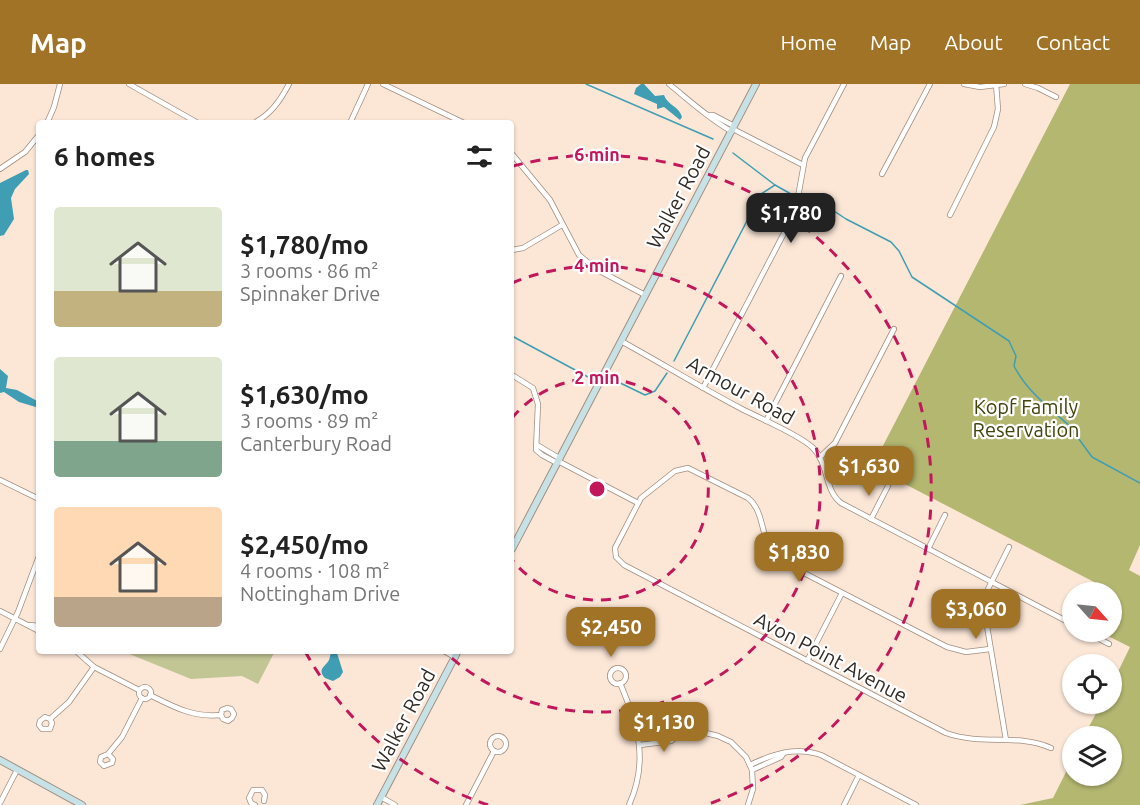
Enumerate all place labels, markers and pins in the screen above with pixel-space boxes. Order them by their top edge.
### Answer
pin: $1,780 [742,193,840,244]
pin: $1,630 [820,446,918,497]
centre of rings [587,479,607,499]
pin: $1,830 [750,532,848,583]
pin: $3,060 [927,589,1025,640]
pin: $2,450 [562,607,660,658]
pin: $1,130 [615,702,713,753]

